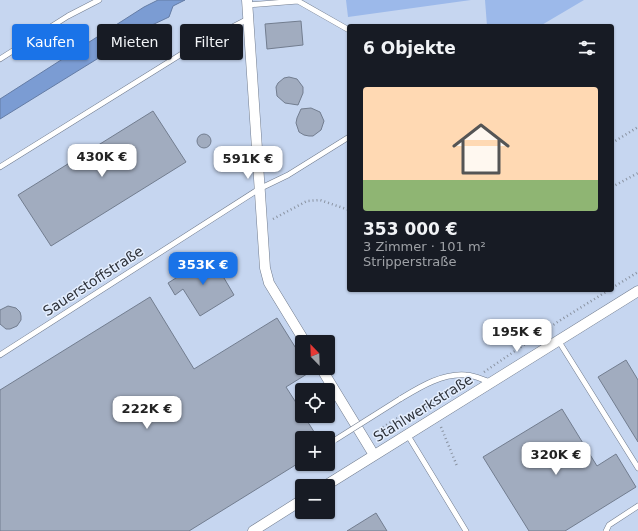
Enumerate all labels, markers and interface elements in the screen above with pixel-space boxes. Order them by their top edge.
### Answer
chip: Kaufen [12,24,89,60]
chip: Mieten [97,24,172,60]
chip: Filter [180,24,243,60]
icon: filters [576,37,598,59]
text: 6 Objekte [363,38,456,58]
icon: home [445,113,517,185]
pin: 430K € [69,144,135,178]
pin: 591K € [215,146,281,180]
text: 430K € [77,149,127,164]
text: 591K € [223,151,273,166]
text: 353 000 € [363,219,458,239]
text: 3 Zimmer · 101 m² [363,239,486,254]
street label: Sauerstoffstraße [40,243,146,319]
pin: 353K € [170,252,236,286]
text: Stripperstraße [363,254,457,269]
text: 353K € [178,257,228,272]
pin: 195K € [484,319,550,353]
text: 195K € [492,324,542,339]
north arrow [295,335,335,375]
map controls [295,335,335,519]
street label: Stahlwerkstraße [370,371,476,445]
button: locate [295,383,335,423]
pin: 222K € [114,396,180,430]
text: 222K € [122,401,172,416]
button: + [295,431,335,471]
pin: 320K € [523,442,589,476]
text: 320K € [531,447,581,462]
button: − [295,479,335,519]

